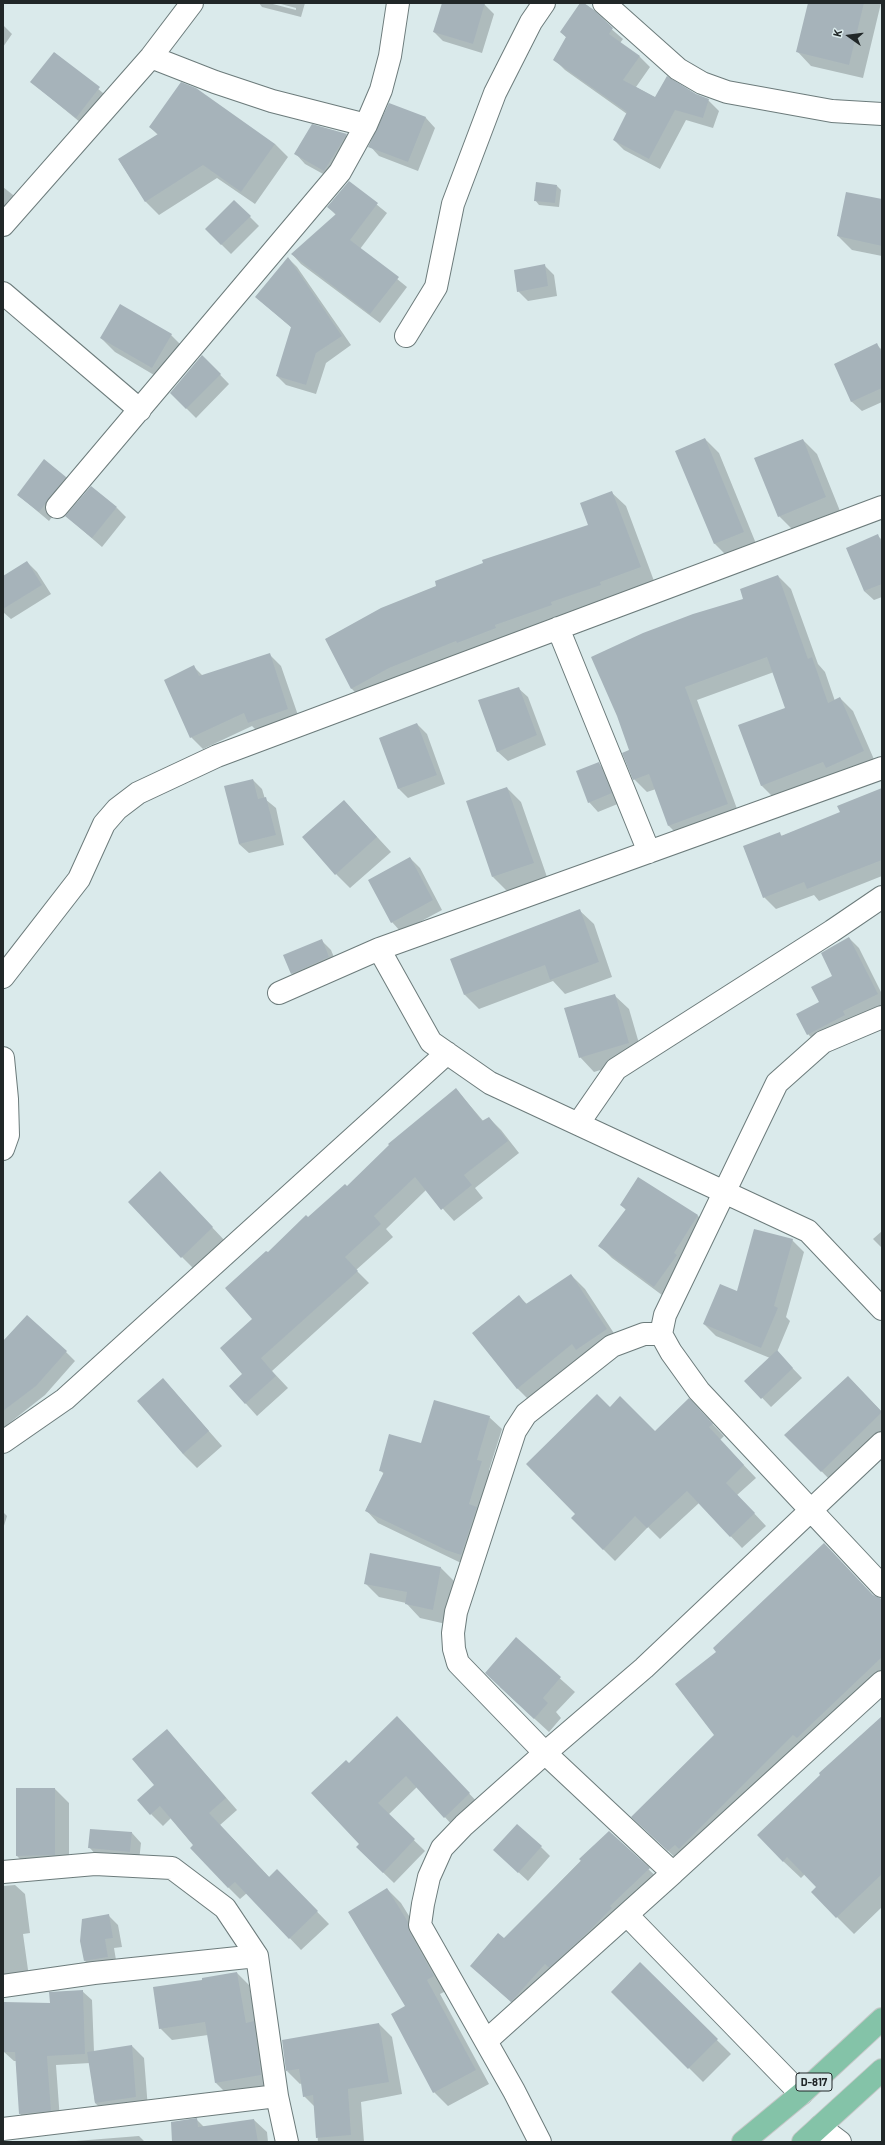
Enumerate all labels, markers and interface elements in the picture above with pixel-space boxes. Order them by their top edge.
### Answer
north arrow [829,16,869,56]
text: K [830,28,844,38]
road number: D-817 [796,2073,832,2091]

